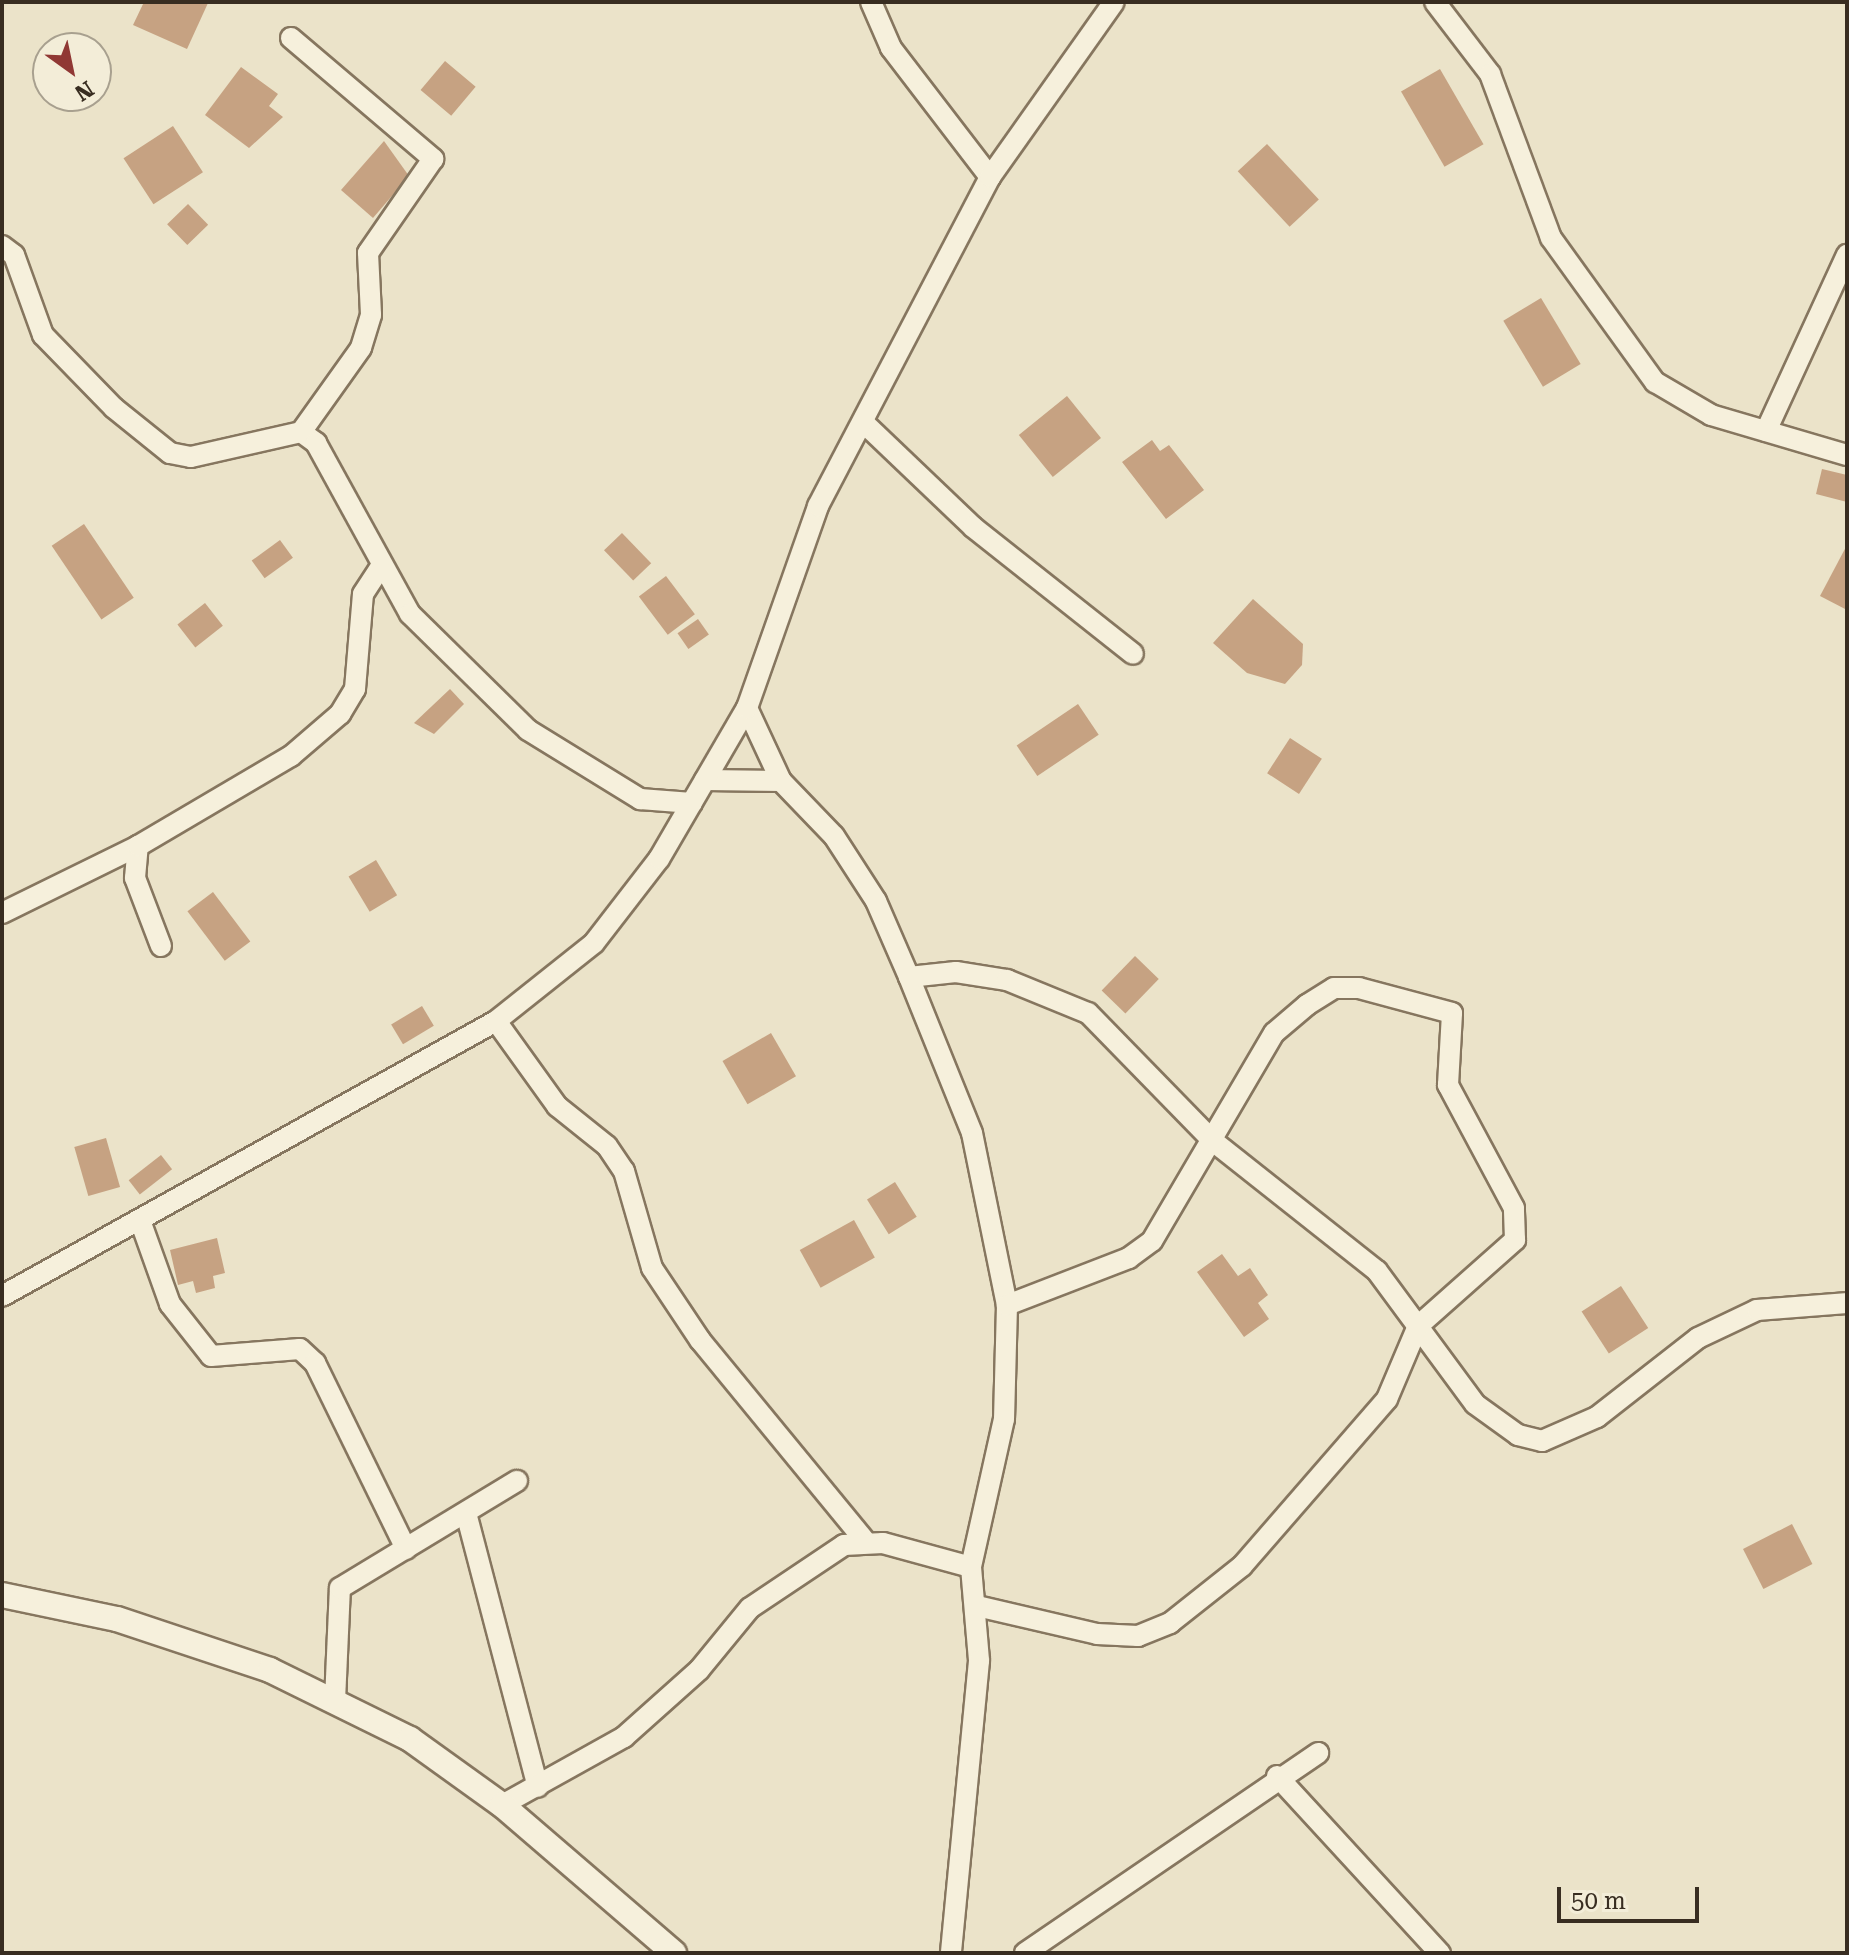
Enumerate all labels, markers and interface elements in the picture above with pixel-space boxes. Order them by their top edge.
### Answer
north arrow [32,32,112,112]
text: N [70,76,98,106]
scale bar [1561,1871,1703,1921]
text: 50 m [1571,1887,1626,1915]

